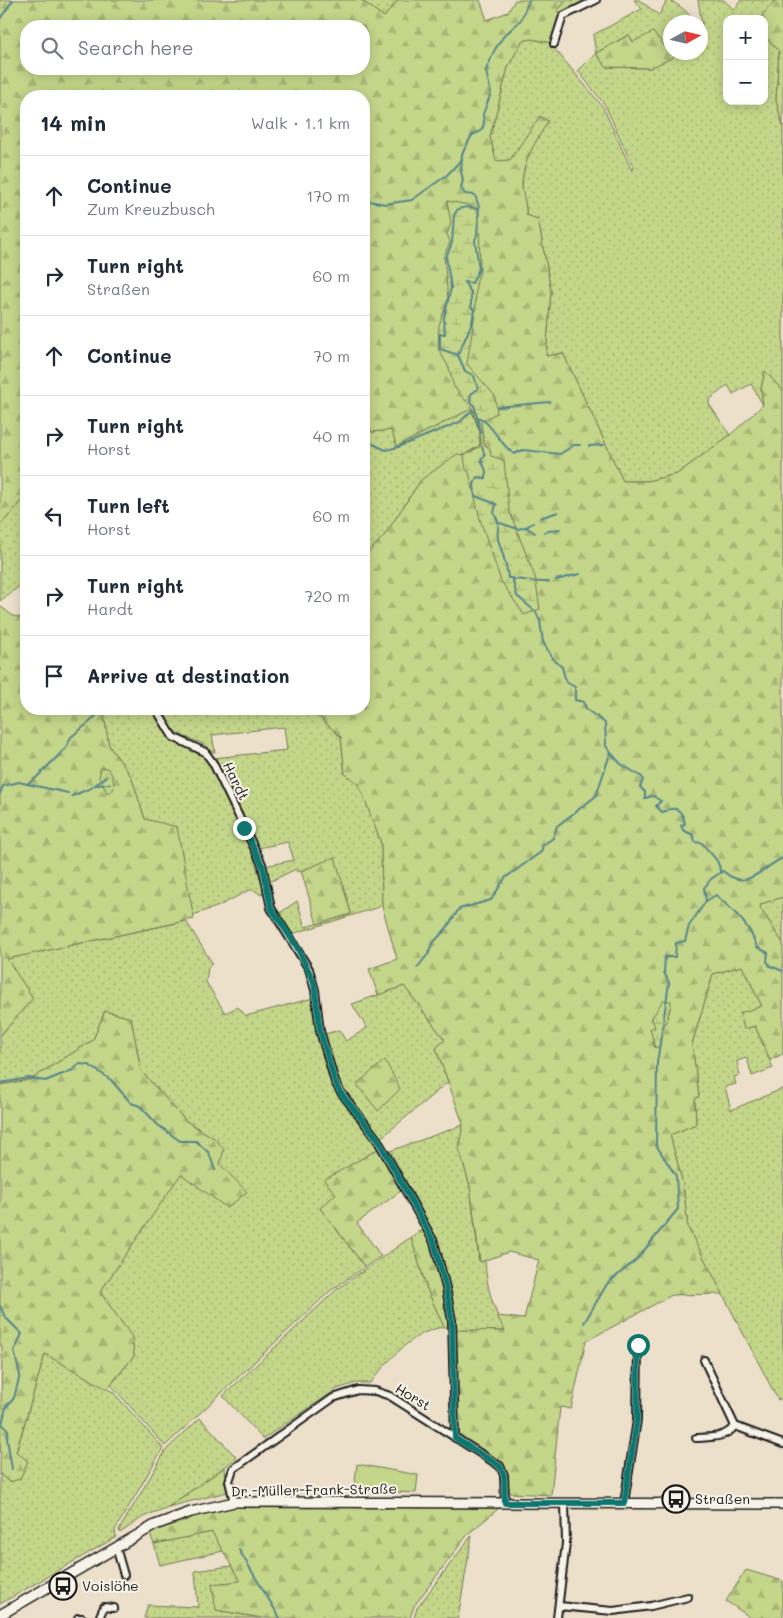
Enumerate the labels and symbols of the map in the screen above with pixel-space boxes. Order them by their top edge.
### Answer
north arrow [663,15,708,60]
street label: Hardt [219,758,254,803]
route end [233,817,256,840]
route start [627,1334,650,1357]
street label: Horst [392,1379,435,1415]
street label: Dr.-Müller-Frank-Straße [231,1479,397,1500]
bus stop icon: Straßen [661,1484,691,1514]
place label: Straßen [695,1489,750,1508]
bus stop icon: Voislöhe [48,1571,78,1601]
place label: Voislöhe [82,1576,139,1595]

